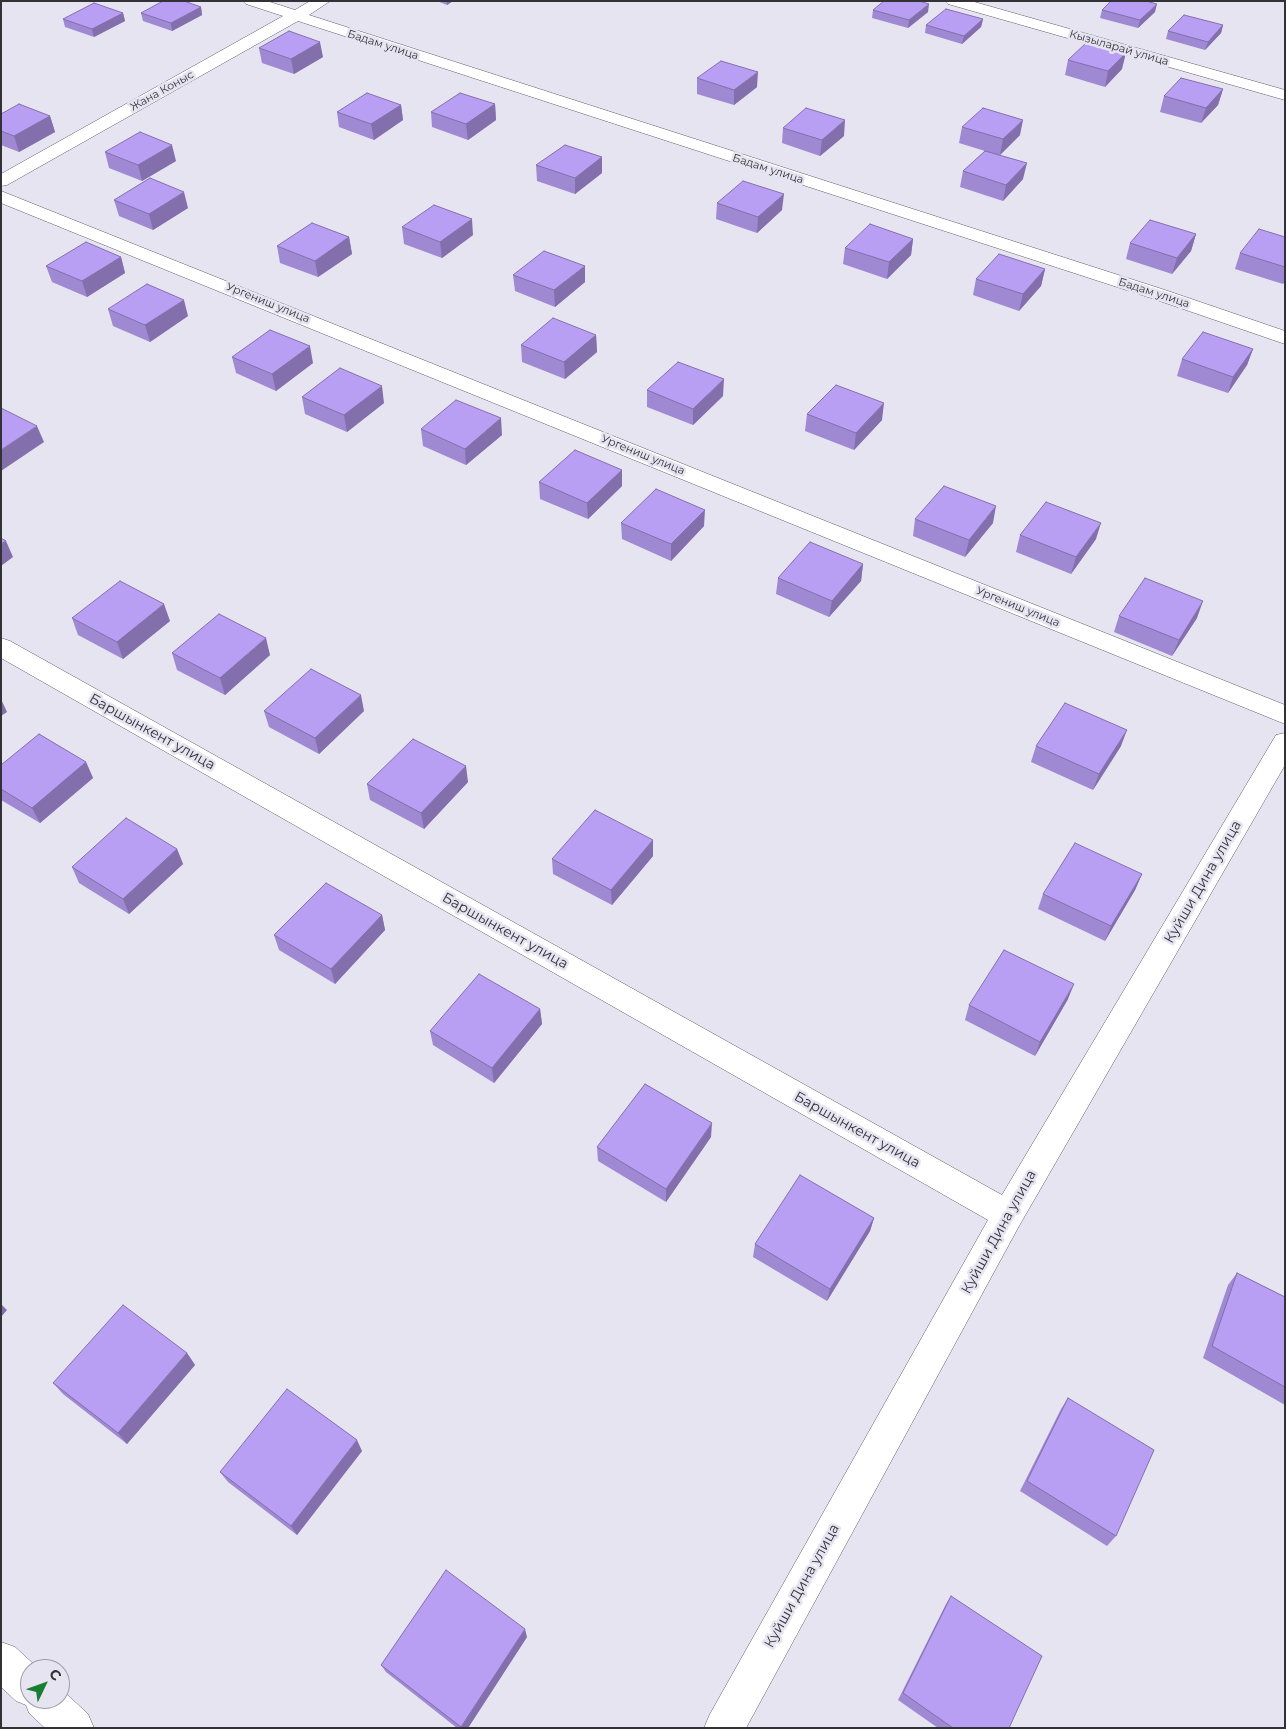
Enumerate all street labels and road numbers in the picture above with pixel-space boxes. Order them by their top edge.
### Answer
street label: Бадам улица [346,27,420,63]
street label: Кызыларай улица [1068,27,1170,69]
street label: Жана Коныс [128,68,196,114]
street label: Бадам улица [731,151,805,187]
street label: Бадам улица [1117,275,1191,311]
street label: Ургениш улица [224,280,312,326]
street label: Ургениш улица [599,432,687,478]
street label: Ургениш улица [974,584,1062,630]
street label: Баршынкент улица [86,690,218,774]
street label: Куйши Дина улица [1161,818,1245,946]
street label: Баршынкент улица [439,889,571,973]
street label: Баршынкент улица [791,1088,923,1172]
street label: Куйши Дина улица [958,1167,1040,1297]
street label: Куйши Дина улица [761,1521,843,1651]

